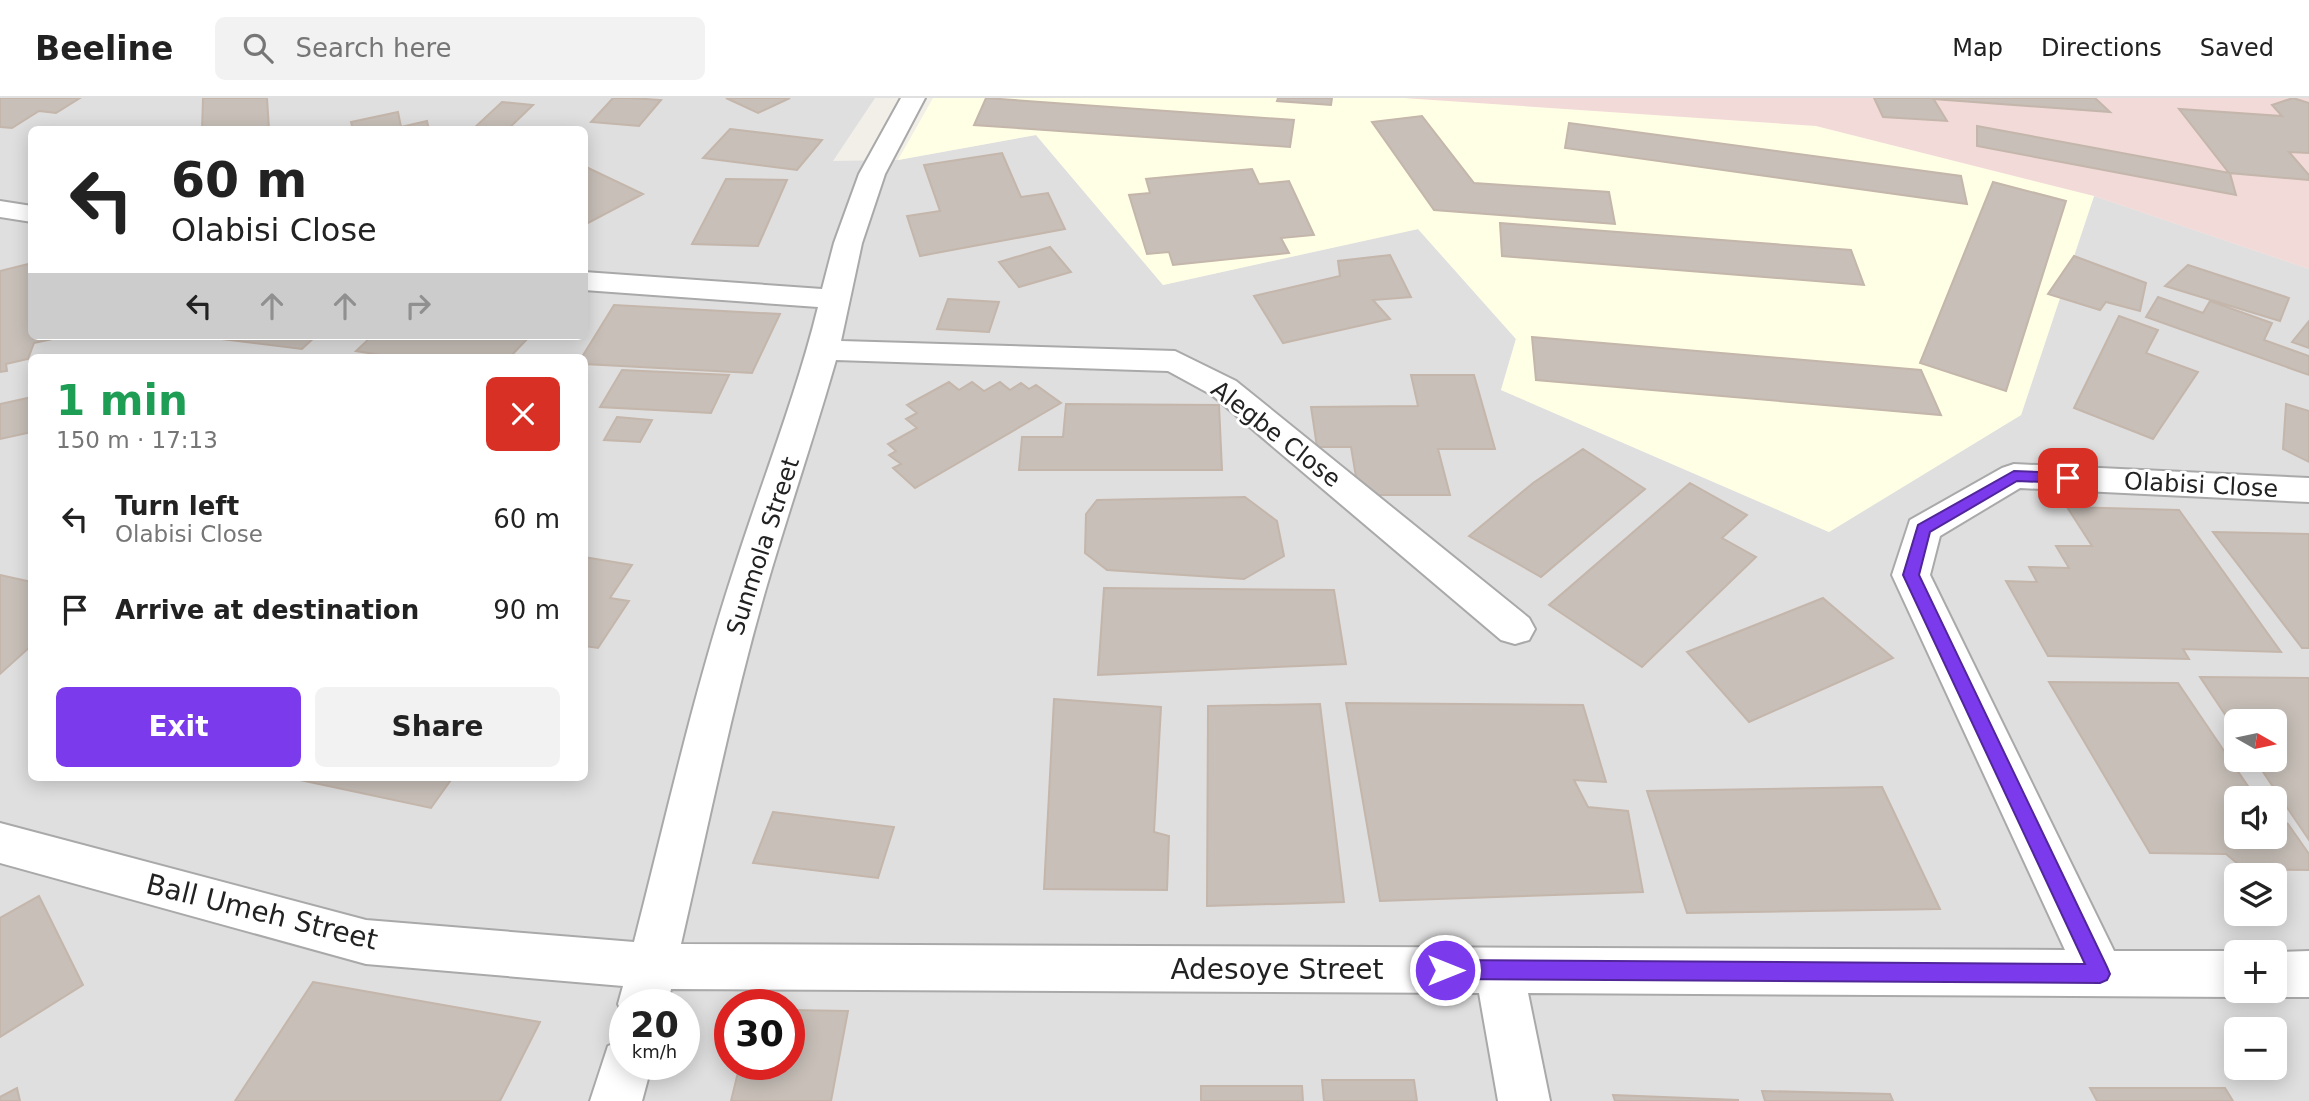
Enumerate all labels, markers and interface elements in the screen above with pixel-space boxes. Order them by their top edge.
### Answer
search box [215,17,705,80]
text: Beeline [35,29,173,68]
icon: search [239,29,277,67]
text: Search here [295,33,452,63]
text: Map [1952,34,2003,62]
text: Directions [2041,34,2162,62]
text: Saved [2200,34,2274,62]
text: 60 m [171,152,307,209]
icon: left [56,154,147,245]
text: Olabisi Close [171,211,377,249]
icon: left [180,287,218,325]
icon: ahead [253,287,291,325]
icon: ahead [326,287,364,325]
icon: right [399,287,437,325]
street label: Alegbe Close [1206,375,1346,493]
text: 1 min [56,376,188,425]
button: close [486,377,560,451]
text: 150 m · 17:13 [56,427,218,453]
pin [2038,448,2098,508]
street label: Sunmola Street [721,453,805,639]
icon: arrive [2049,459,2087,497]
street label: Olabisi Close [2123,467,2279,503]
text: Turn left [115,491,239,521]
icon: left [56,500,94,538]
text: 60 m [493,504,560,534]
text: Olabisi Close [115,521,263,547]
icon: arrive [56,591,94,629]
text: Arrive at destination [115,595,419,625]
text: 90 m [493,595,560,625]
button: Exit [56,687,301,767]
button: Share [315,687,560,767]
north arrow [2224,709,2287,772]
map controls [2224,709,2287,1080]
button: sound [2224,786,2287,849]
button: layers [2224,863,2287,926]
street label: Ball Umeh Street [143,867,381,957]
position arrow [1408,933,1482,1007]
button: + [2224,940,2287,1003]
street label: Adesoye Street [1170,953,1384,986]
speed limit sign: 30 [714,989,805,1080]
text: 20 [630,1005,679,1045]
button: − [2224,1017,2287,1080]
text: km/h [632,1041,677,1062]

